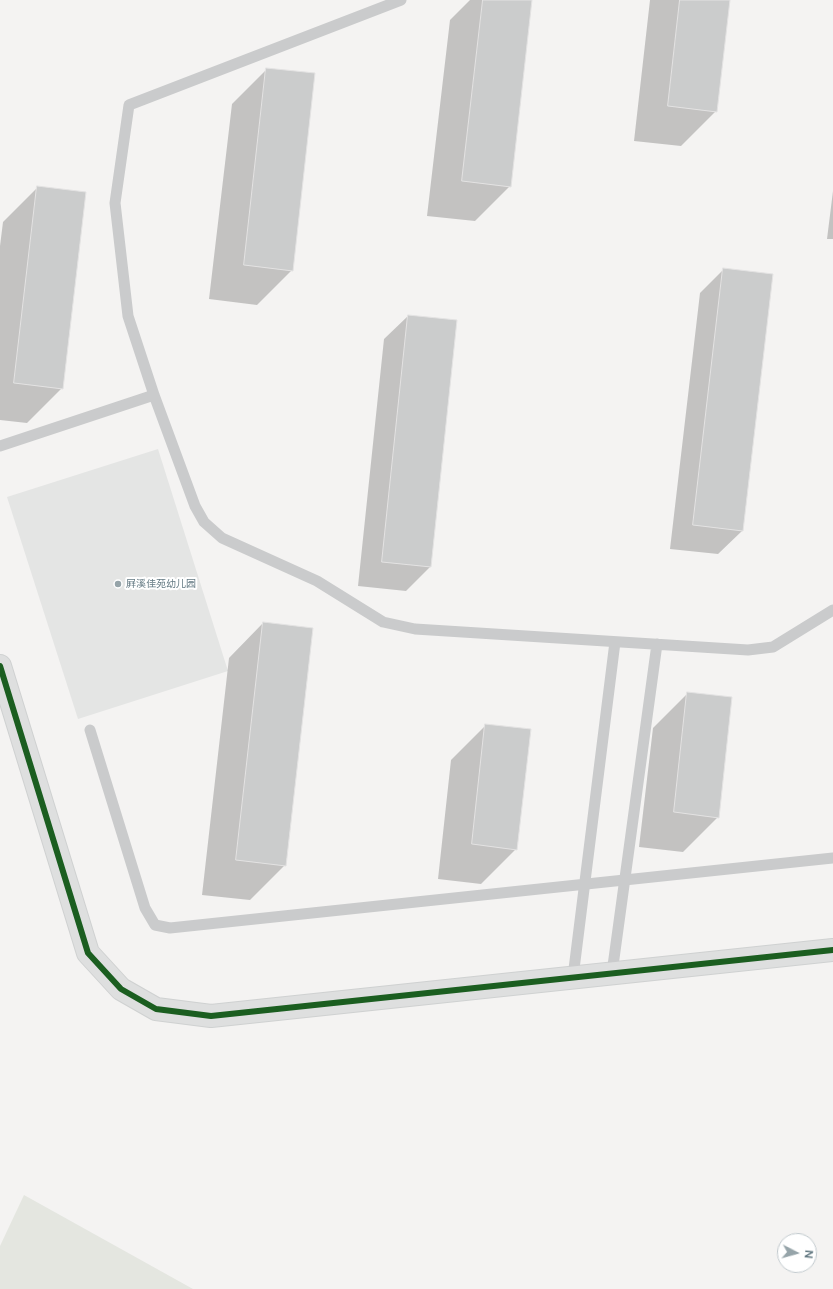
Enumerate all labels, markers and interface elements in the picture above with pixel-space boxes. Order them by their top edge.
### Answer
place label: 屛溪佳苑幼儿园 [126,578,196,590]
marker: 屛溪佳苑幼儿园 [113,579,123,589]
north arrow [777,1233,817,1273]
text: N [802,1249,815,1259]

